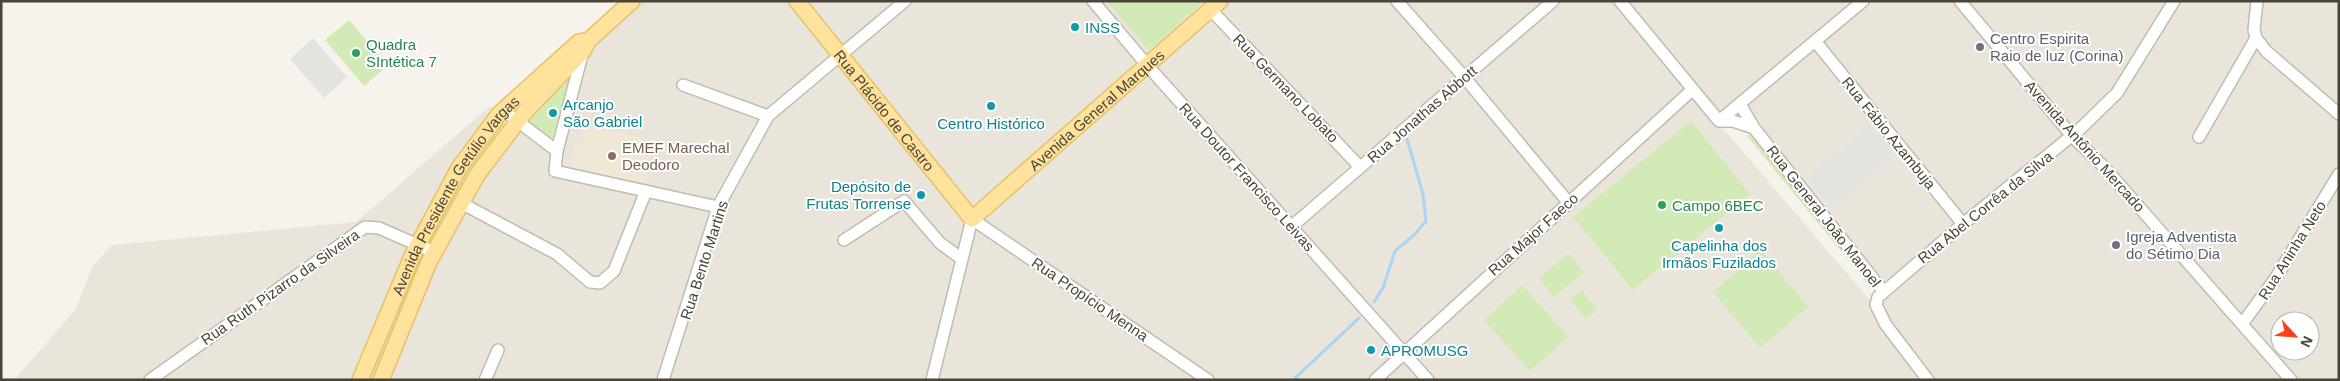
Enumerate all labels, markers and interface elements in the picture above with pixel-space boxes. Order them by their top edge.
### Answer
place label: INSS [1085,19,1120,36]
marker: INSS [1069,21,1081,33]
street label: Rua Germano Lobato [1230,30,1342,146]
place label: Centro Espirita Raio de luz (Corina) [1990,30,2123,64]
place label: Quadra SIntética 7 [366,36,437,70]
marker: Centro Espirita Raio de luz (Corina) [1974,41,1986,53]
street label: Rua Plácido de Castro [831,46,938,174]
street label: Avenida General Marques [1025,46,1167,174]
marker: Quadra SIntética 7 [350,47,362,59]
street label: Rua Jonathas Abbott [1364,61,1481,166]
street label: Rua Fábio Azambuja [1839,74,1940,193]
street label: Avenida Antônio Mercado [2022,77,2148,215]
street label: Avenida Presidente Getúlio Vargas [388,92,522,298]
place label: Arcanjo São Gabriel [563,96,642,130]
street label: Rua Doutor Francisco Leivas [1176,99,1318,255]
marker: Centro Histórico [985,100,997,112]
marker: Arcanjo São Gabriel [547,107,559,119]
place label: Centro Histórico [937,115,1045,132]
place label: EMEF Marechal Deodoro [622,139,730,173]
street label: Rua General João Manoel [1763,142,1885,290]
street label: Rua Abel Corrêa da Silva [1914,147,2056,267]
marker: EMEF Marechal Deodoro [606,150,618,162]
place label: Depósito de Frutas Torrense [806,178,911,212]
marker: Depósito de Frutas Torrense [915,189,927,201]
street label: Rua Major Faeco [1485,189,1581,279]
place label: Campo 6BEC [1672,197,1764,214]
street label: Rua Aninha Neto [2255,197,2329,303]
street label: Rua Bento Martins [677,198,731,322]
marker: Campo 6BEC [1656,199,1668,211]
marker: Capelinha dos Irmãos Fuzilados [1713,222,1725,234]
street label: Rua Ruth Pizarro da Silveira [198,225,363,348]
place label: Igreja Adventista do Sétimo Dia [2126,228,2238,262]
place label: Capelinha dos Irmãos Fuzilados [1662,237,1776,271]
marker: Igreja Adventista do Sétimo Dia [2110,239,2122,251]
street label: Rua Propício Menna [1029,254,1152,345]
north arrow [2270,311,2320,361]
text: N [2297,334,2316,350]
place label: APROMUSG [1381,342,1469,359]
marker: APROMUSG [1365,344,1377,356]

